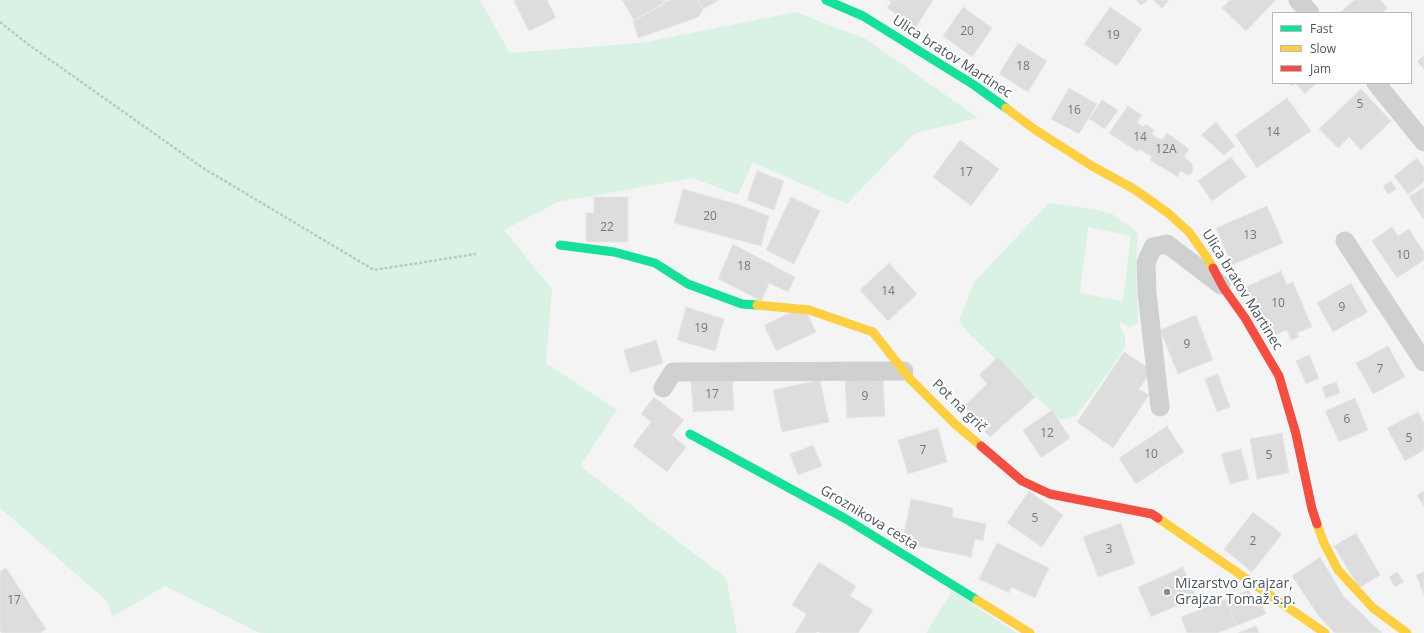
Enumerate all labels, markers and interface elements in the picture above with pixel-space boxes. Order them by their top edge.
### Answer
street label: Ulica bratov Martinec [889,12,1015,102]
legend [1272,12,1412,84]
text: Fast [1310,20,1333,37]
house number: 20 [960,25,974,39]
house number: 19 [1106,29,1120,43]
text: Slow [1310,40,1336,57]
house number: 18 [1016,60,1030,74]
text: Jam [1310,60,1331,77]
house number: 5 [1357,98,1363,112]
house number: 16 [1067,104,1081,118]
house number: 14 [1266,126,1280,140]
house number: 14 [1133,131,1147,145]
house number: 12A [1155,143,1177,157]
house number: 17 [959,166,973,180]
house number: 20 [703,210,717,224]
house number: 22 [600,221,614,235]
street label: Ulica bratov Martinec [1198,226,1286,354]
house number: 13 [1243,229,1257,243]
house number: 10 [1396,249,1410,263]
house number: 18 [737,260,751,274]
house number: 14 [881,285,895,299]
house number: 10 [1271,297,1285,311]
house number: 9 [1339,301,1345,315]
house number: 19 [694,322,708,336]
house number: 9 [1184,338,1190,352]
house number: 7 [1377,363,1383,377]
street label: Pot na grič [928,376,990,436]
house number: 17 [705,388,719,402]
house number: 9 [862,390,868,404]
house number: 6 [1344,413,1350,427]
house number: 12 [1040,427,1054,441]
house number: 5 [1406,432,1412,446]
house number: 7 [920,444,926,458]
house number: 10 [1144,448,1158,462]
house number: 5 [1266,449,1272,463]
street label: Groznikova cesta [817,482,921,554]
house number: 5 [1032,512,1038,526]
house number: 2 [1250,535,1256,549]
house number: 3 [1106,543,1112,557]
place label: Mizarstvo Grajzar, Grajzar Tomaž s.p. [1175,576,1296,608]
marker: Mizarstvo Grajzar, Grajzar Tomaž s.p. [1162,587,1172,597]
house number: 17 [7,594,21,608]

